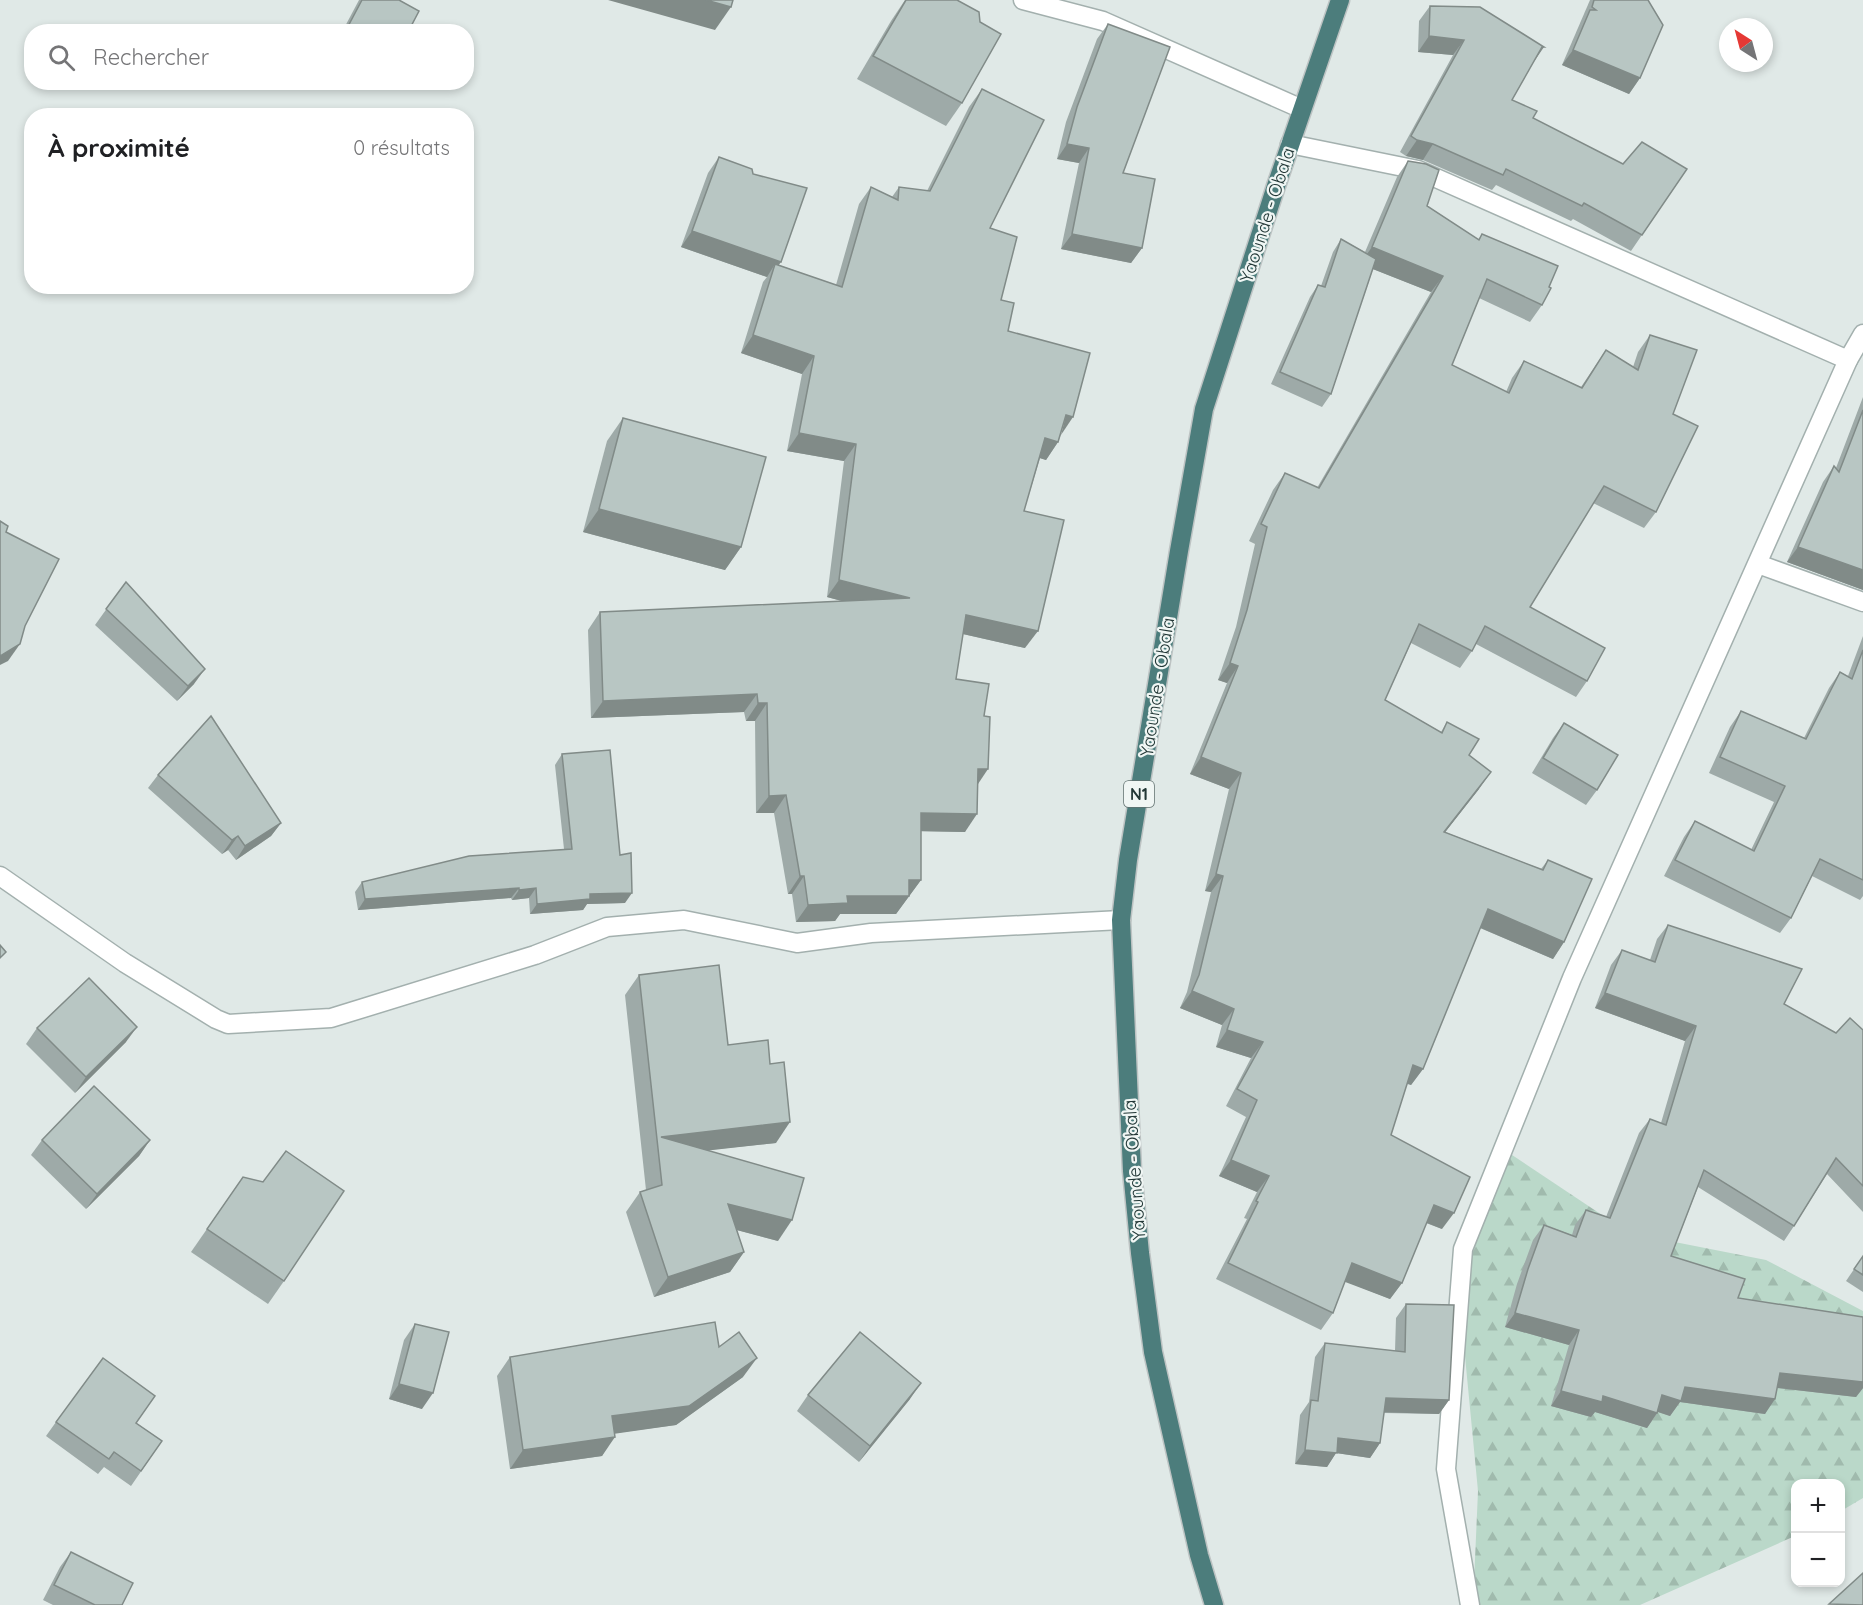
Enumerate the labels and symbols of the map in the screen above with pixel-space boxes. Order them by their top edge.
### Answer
north arrow [1719,18,1773,72]
street label: Yaounde - Obala [1234,145,1300,285]
street label: Yaounde - Obala [1135,616,1179,758]
road number: N1 [1124,781,1154,807]
street label: Yaounde - Obala [1118,1099,1150,1241]

